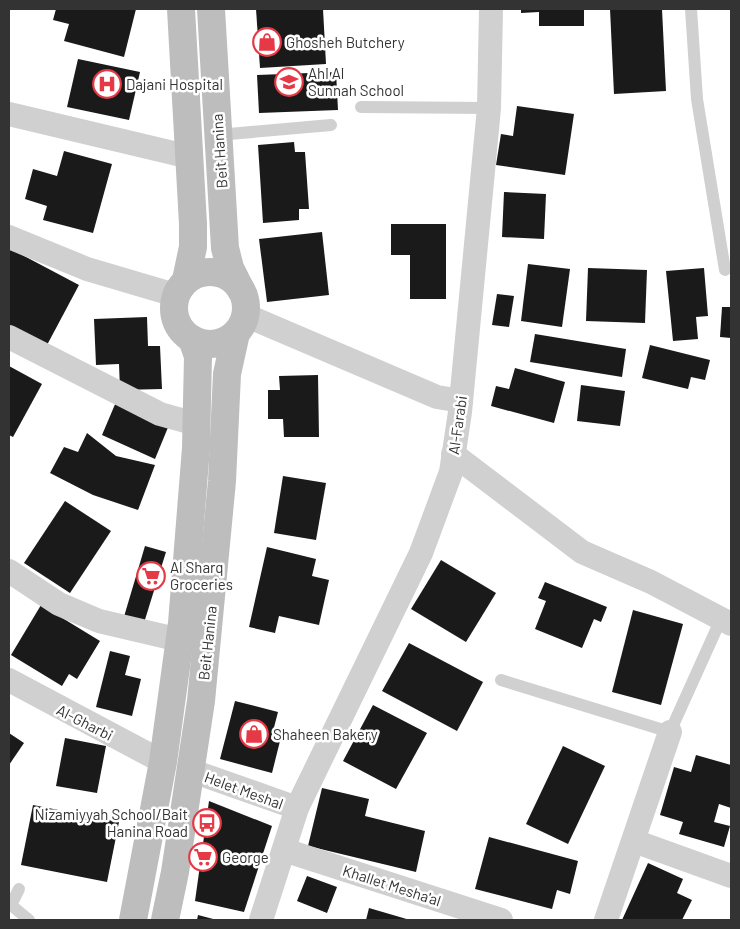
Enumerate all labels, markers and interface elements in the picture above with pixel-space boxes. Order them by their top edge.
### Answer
shop icon: Ghosheh Butchery [252,27,282,57]
place label: Ghosheh Butchery [286,33,405,51]
place label: Ahl Al Sunnah School [308,64,404,99]
school or university icon: Ahl Al Sunnah School [274,67,304,97]
hospital icon: Dajani Hospital [92,69,122,99]
place label: Dajani Hospital [126,75,223,93]
street label: Beit Hanina [207,113,231,189]
street label: Al-Farabi [444,394,470,456]
place label: Al Sharq Groceries [170,558,233,593]
supermarket icon: Al Sharq Groceries [136,561,166,591]
street label: Beit Hanina [194,605,220,681]
street label: Al-Gharbi [54,700,116,744]
shop icon: Shaheen Bakery [239,719,269,749]
place label: Shaheen Bakery [273,725,378,743]
street label: Helet Meshal [202,767,286,813]
place label: Nizamiyyah School/Bait Hanina Road [34,805,188,840]
bus stop icon: Nizamiyyah School/Bait Hanina Road [192,808,222,838]
supermarket icon: George [188,842,218,872]
place label: George [222,848,269,866]
street label: Khallet Mesha'al [341,861,443,909]

